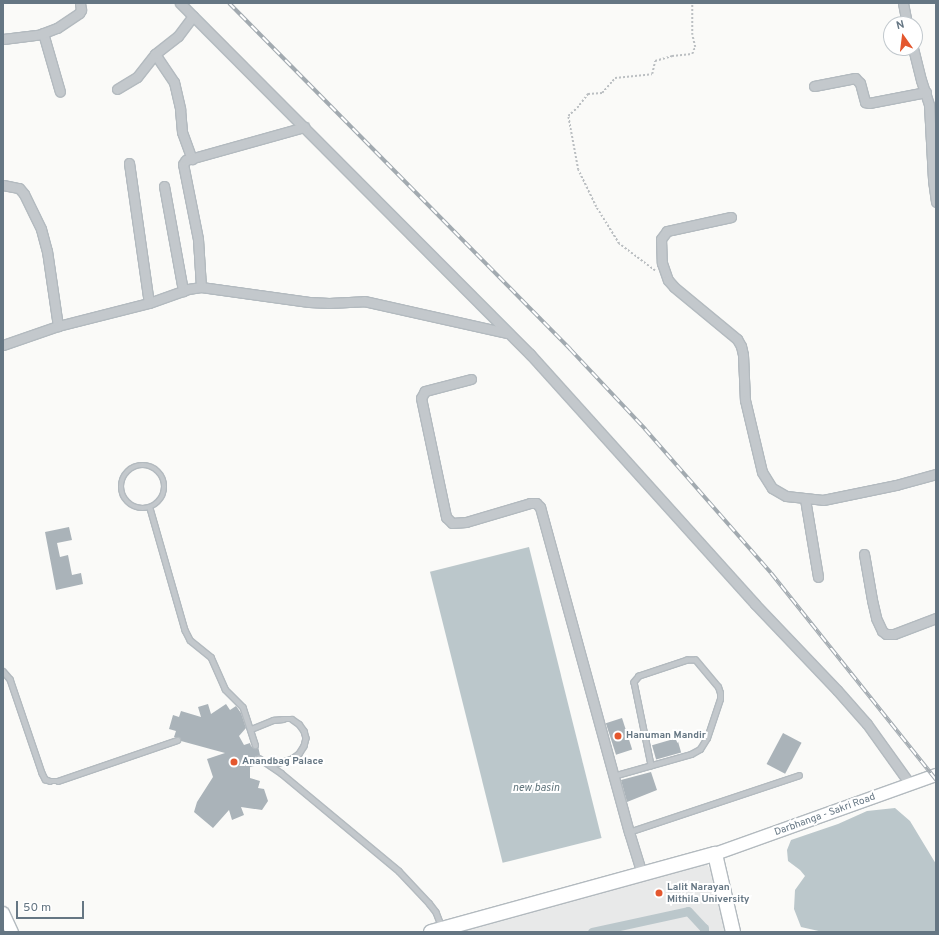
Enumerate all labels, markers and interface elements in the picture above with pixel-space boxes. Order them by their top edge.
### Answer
north arrow [883,16,923,56]
text: N [895,18,906,33]
place label: Hanuman Mandir [626,730,706,742]
marker: Hanuman Mandir [613,731,623,741]
place label: Anandbag Palace [242,756,323,768]
marker: Anandbag Palace [229,757,239,767]
water label: new basin [512,781,560,795]
street label: Darbhanga - Sakri Road [773,791,877,839]
place label: Lalit Narayan Mithila University [667,881,750,904]
marker: Lalit Narayan Mithila University [654,888,664,898]
scale bar [18,893,86,919]
text: 50 m [23,900,51,916]

